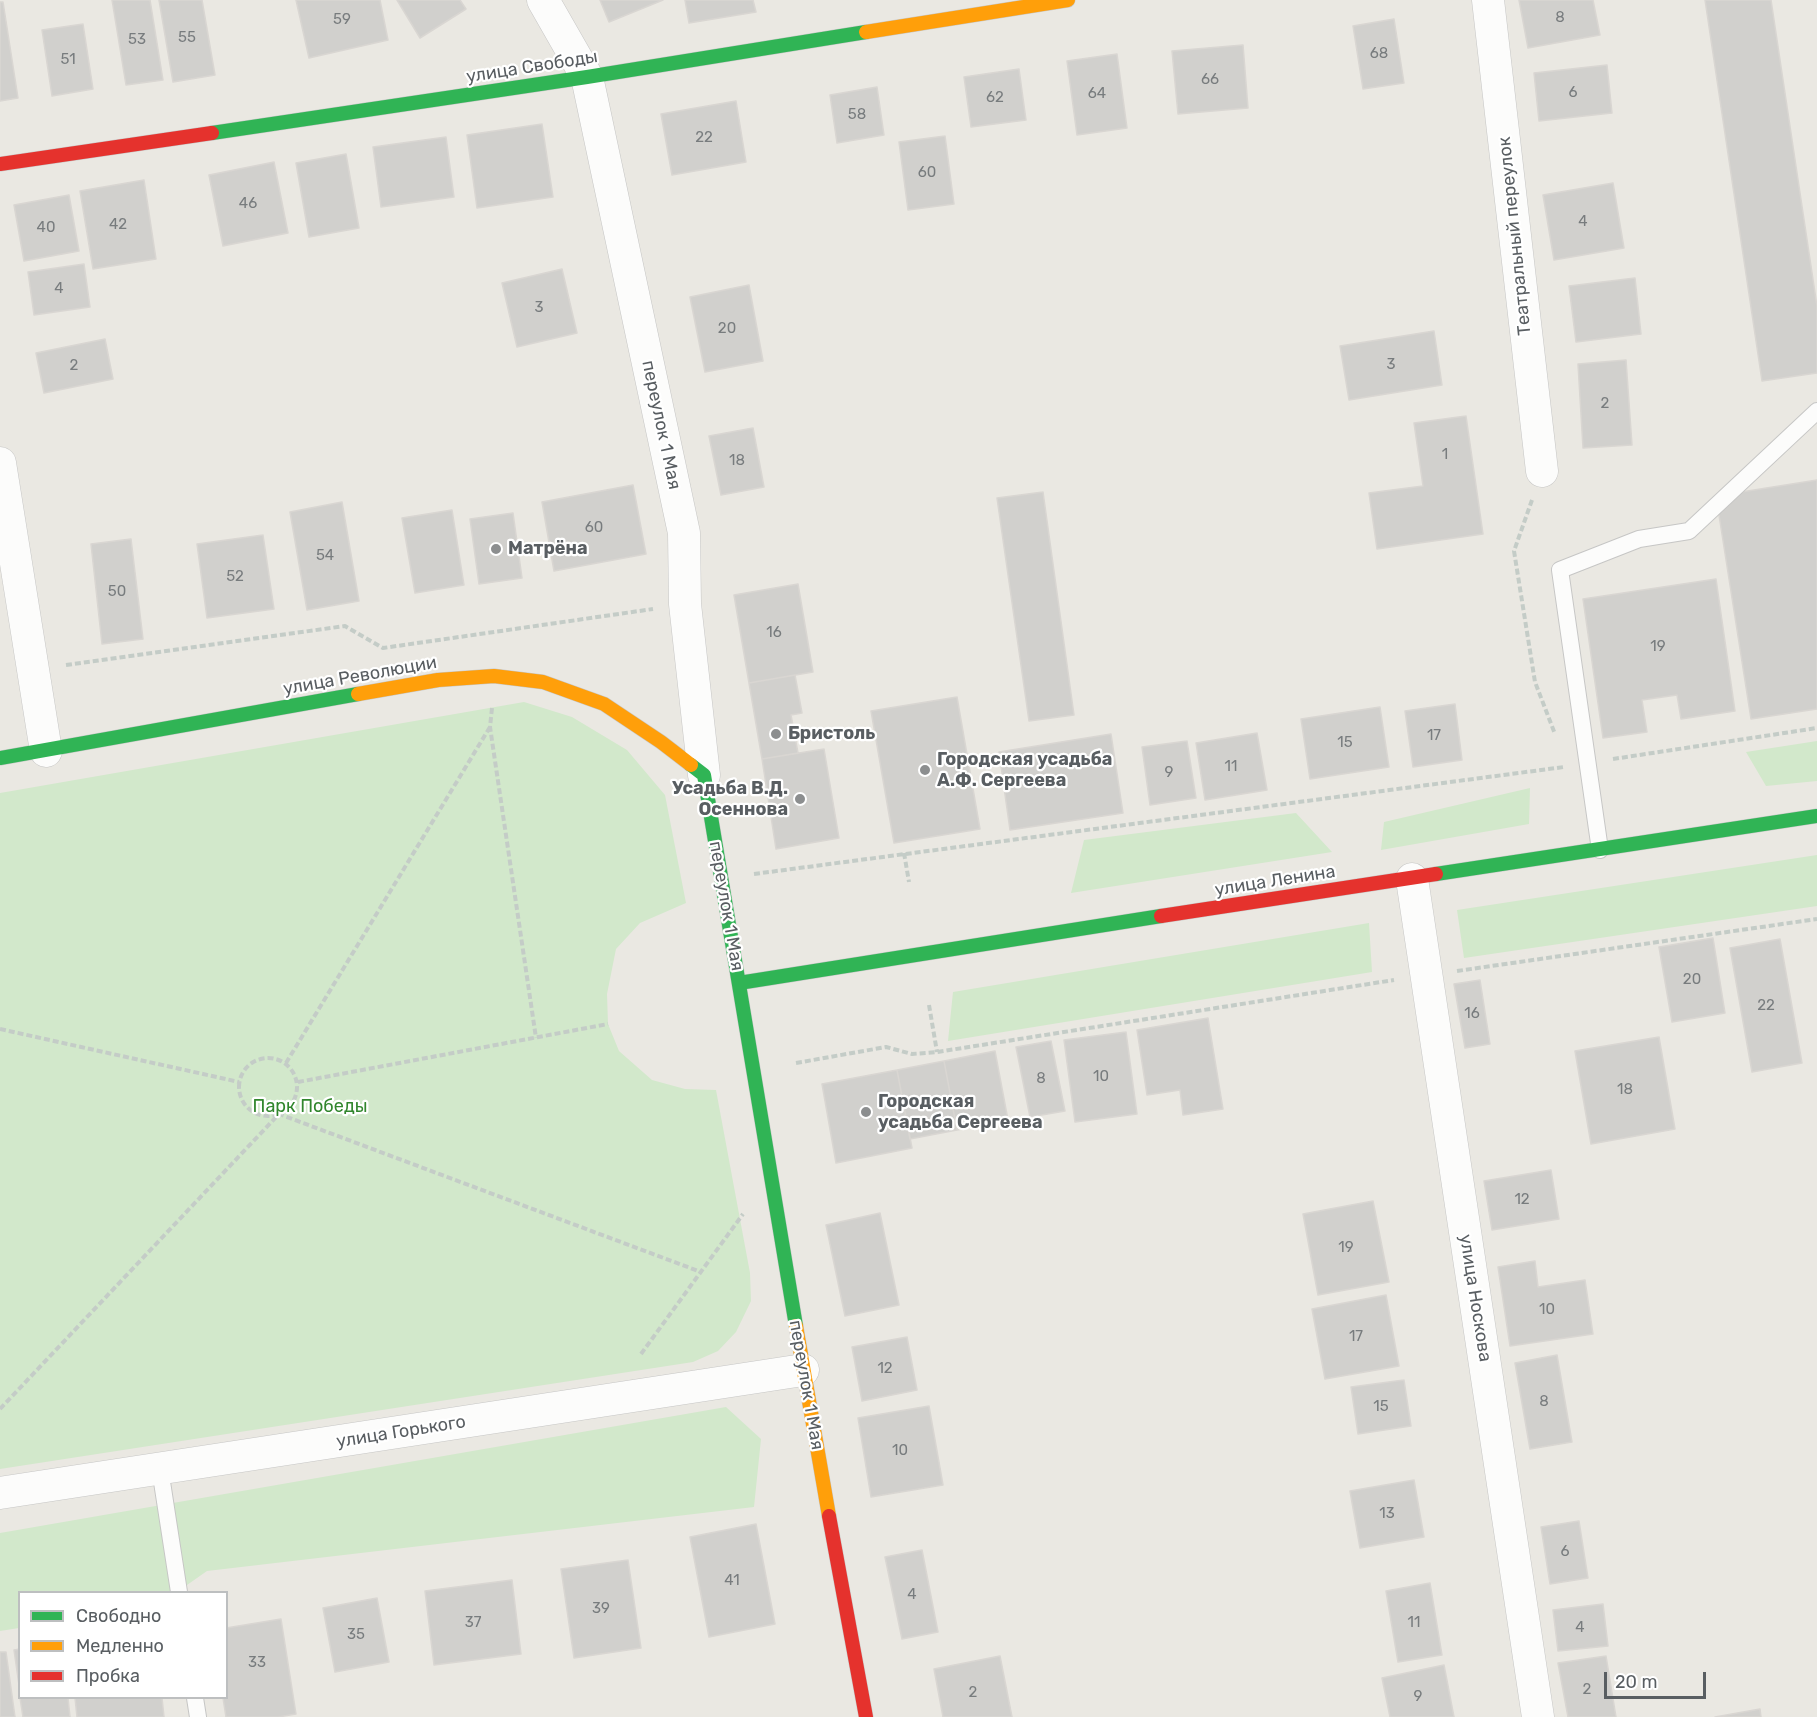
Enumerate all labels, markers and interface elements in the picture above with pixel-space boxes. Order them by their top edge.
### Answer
house number: 8 [1555,9,1565,27]
house number: 59 [333,11,351,29]
house number: 55 [178,29,196,47]
house number: 53 [128,31,146,49]
house number: 68 [1370,45,1388,63]
street label: улица Свободы [465,46,599,88]
house number: 51 [60,51,76,69]
house number: 66 [1201,71,1219,89]
house number: 6 [1568,84,1578,102]
house number: 64 [1088,85,1106,103]
house number: 62 [986,89,1004,107]
house number: 58 [848,106,866,124]
house number: 22 [695,129,713,147]
street label: Театральный переулок [1494,136,1536,336]
house number: 60 [918,164,936,182]
house number: 46 [239,195,257,213]
house number: 4 [1578,213,1588,231]
house number: 42 [109,216,127,234]
house number: 40 [37,219,55,237]
house number: 4 [54,280,64,298]
house number: 3 [534,299,544,317]
house number: 20 [718,320,736,338]
house number: 3 [1386,356,1396,374]
house number: 2 [70,357,78,375]
street label: переулок 1 Мая [637,358,685,492]
house number: 2 [1601,395,1609,413]
house number: 1 [1442,446,1448,464]
house number: 18 [729,452,745,470]
house number: 60 [585,519,603,537]
place label: Матрёна [508,538,588,560]
marker: Матрёна [489,542,503,556]
house number: 54 [316,547,334,565]
house number: 52 [226,568,244,586]
house number: 50 [108,583,126,601]
house number: 16 [766,624,782,642]
house number: 19 [1650,638,1666,656]
street label: улица Революции [281,652,439,700]
place label: Бристоль [788,723,875,745]
marker: Бристоль [769,727,783,741]
house number: 17 [1427,727,1441,745]
house number: 15 [1337,734,1353,752]
place label: Городская усадьба А.Ф. Сергеева [937,749,1112,792]
house number: 11 [1225,758,1237,776]
marker: Городская усадьба А.Ф. Сергеева [918,763,932,777]
house number: 9 [1165,764,1173,782]
place label: Усадьба В.Д. Осеннова [672,778,788,820]
marker: Усадьба В.Д. Осеннова [793,792,807,806]
street label: переулок 1 Мая [704,839,748,973]
street label: улица Ленина [1213,861,1337,901]
house number: 20 [1683,971,1701,989]
house number: 22 [1757,997,1775,1015]
house number: 16 [1464,1005,1480,1023]
house number: 10 [1093,1068,1109,1086]
house number: 8 [1036,1070,1046,1088]
house number: 18 [1617,1081,1633,1099]
place label: Городская усадьба Сергеева [878,1091,1043,1134]
park label: Парк Победы [253,1096,367,1118]
marker: Городская усадьба Сергеева [859,1105,873,1119]
house number: 12 [1514,1191,1530,1209]
street label: улица Носкова [1454,1233,1496,1363]
house number: 19 [1338,1239,1354,1257]
house number: 10 [1539,1301,1555,1319]
street label: переулок 1 Мая [784,1318,828,1452]
house number: 17 [1349,1328,1363,1346]
house number: 12 [877,1360,893,1378]
house number: 8 [1539,1393,1549,1411]
house number: 15 [1373,1398,1389,1416]
street label: улица Горького [335,1411,467,1453]
house number: 10 [892,1442,908,1460]
house number: 13 [1379,1505,1395,1523]
house number: 6 [1560,1543,1570,1561]
house number: 41 [724,1572,740,1590]
house number: 4 [907,1586,917,1604]
legend [18,1591,228,1699]
house number: 39 [592,1600,610,1618]
text: Свободно [76,1605,161,1627]
house number: 37 [465,1614,481,1632]
house number: 11 [1408,1614,1420,1632]
house number: 4 [1575,1619,1585,1637]
house number: 35 [347,1626,365,1644]
text: Медленно [76,1635,164,1657]
house number: 33 [248,1654,266,1672]
scale bar [1607,1660,1709,1698]
text: Пробка [76,1665,140,1687]
text: 20 m [1615,1671,1657,1693]
house number: 2 [1583,1681,1591,1699]
house number: 2 [969,1684,977,1702]
house number: 9 [1414,1688,1422,1706]

